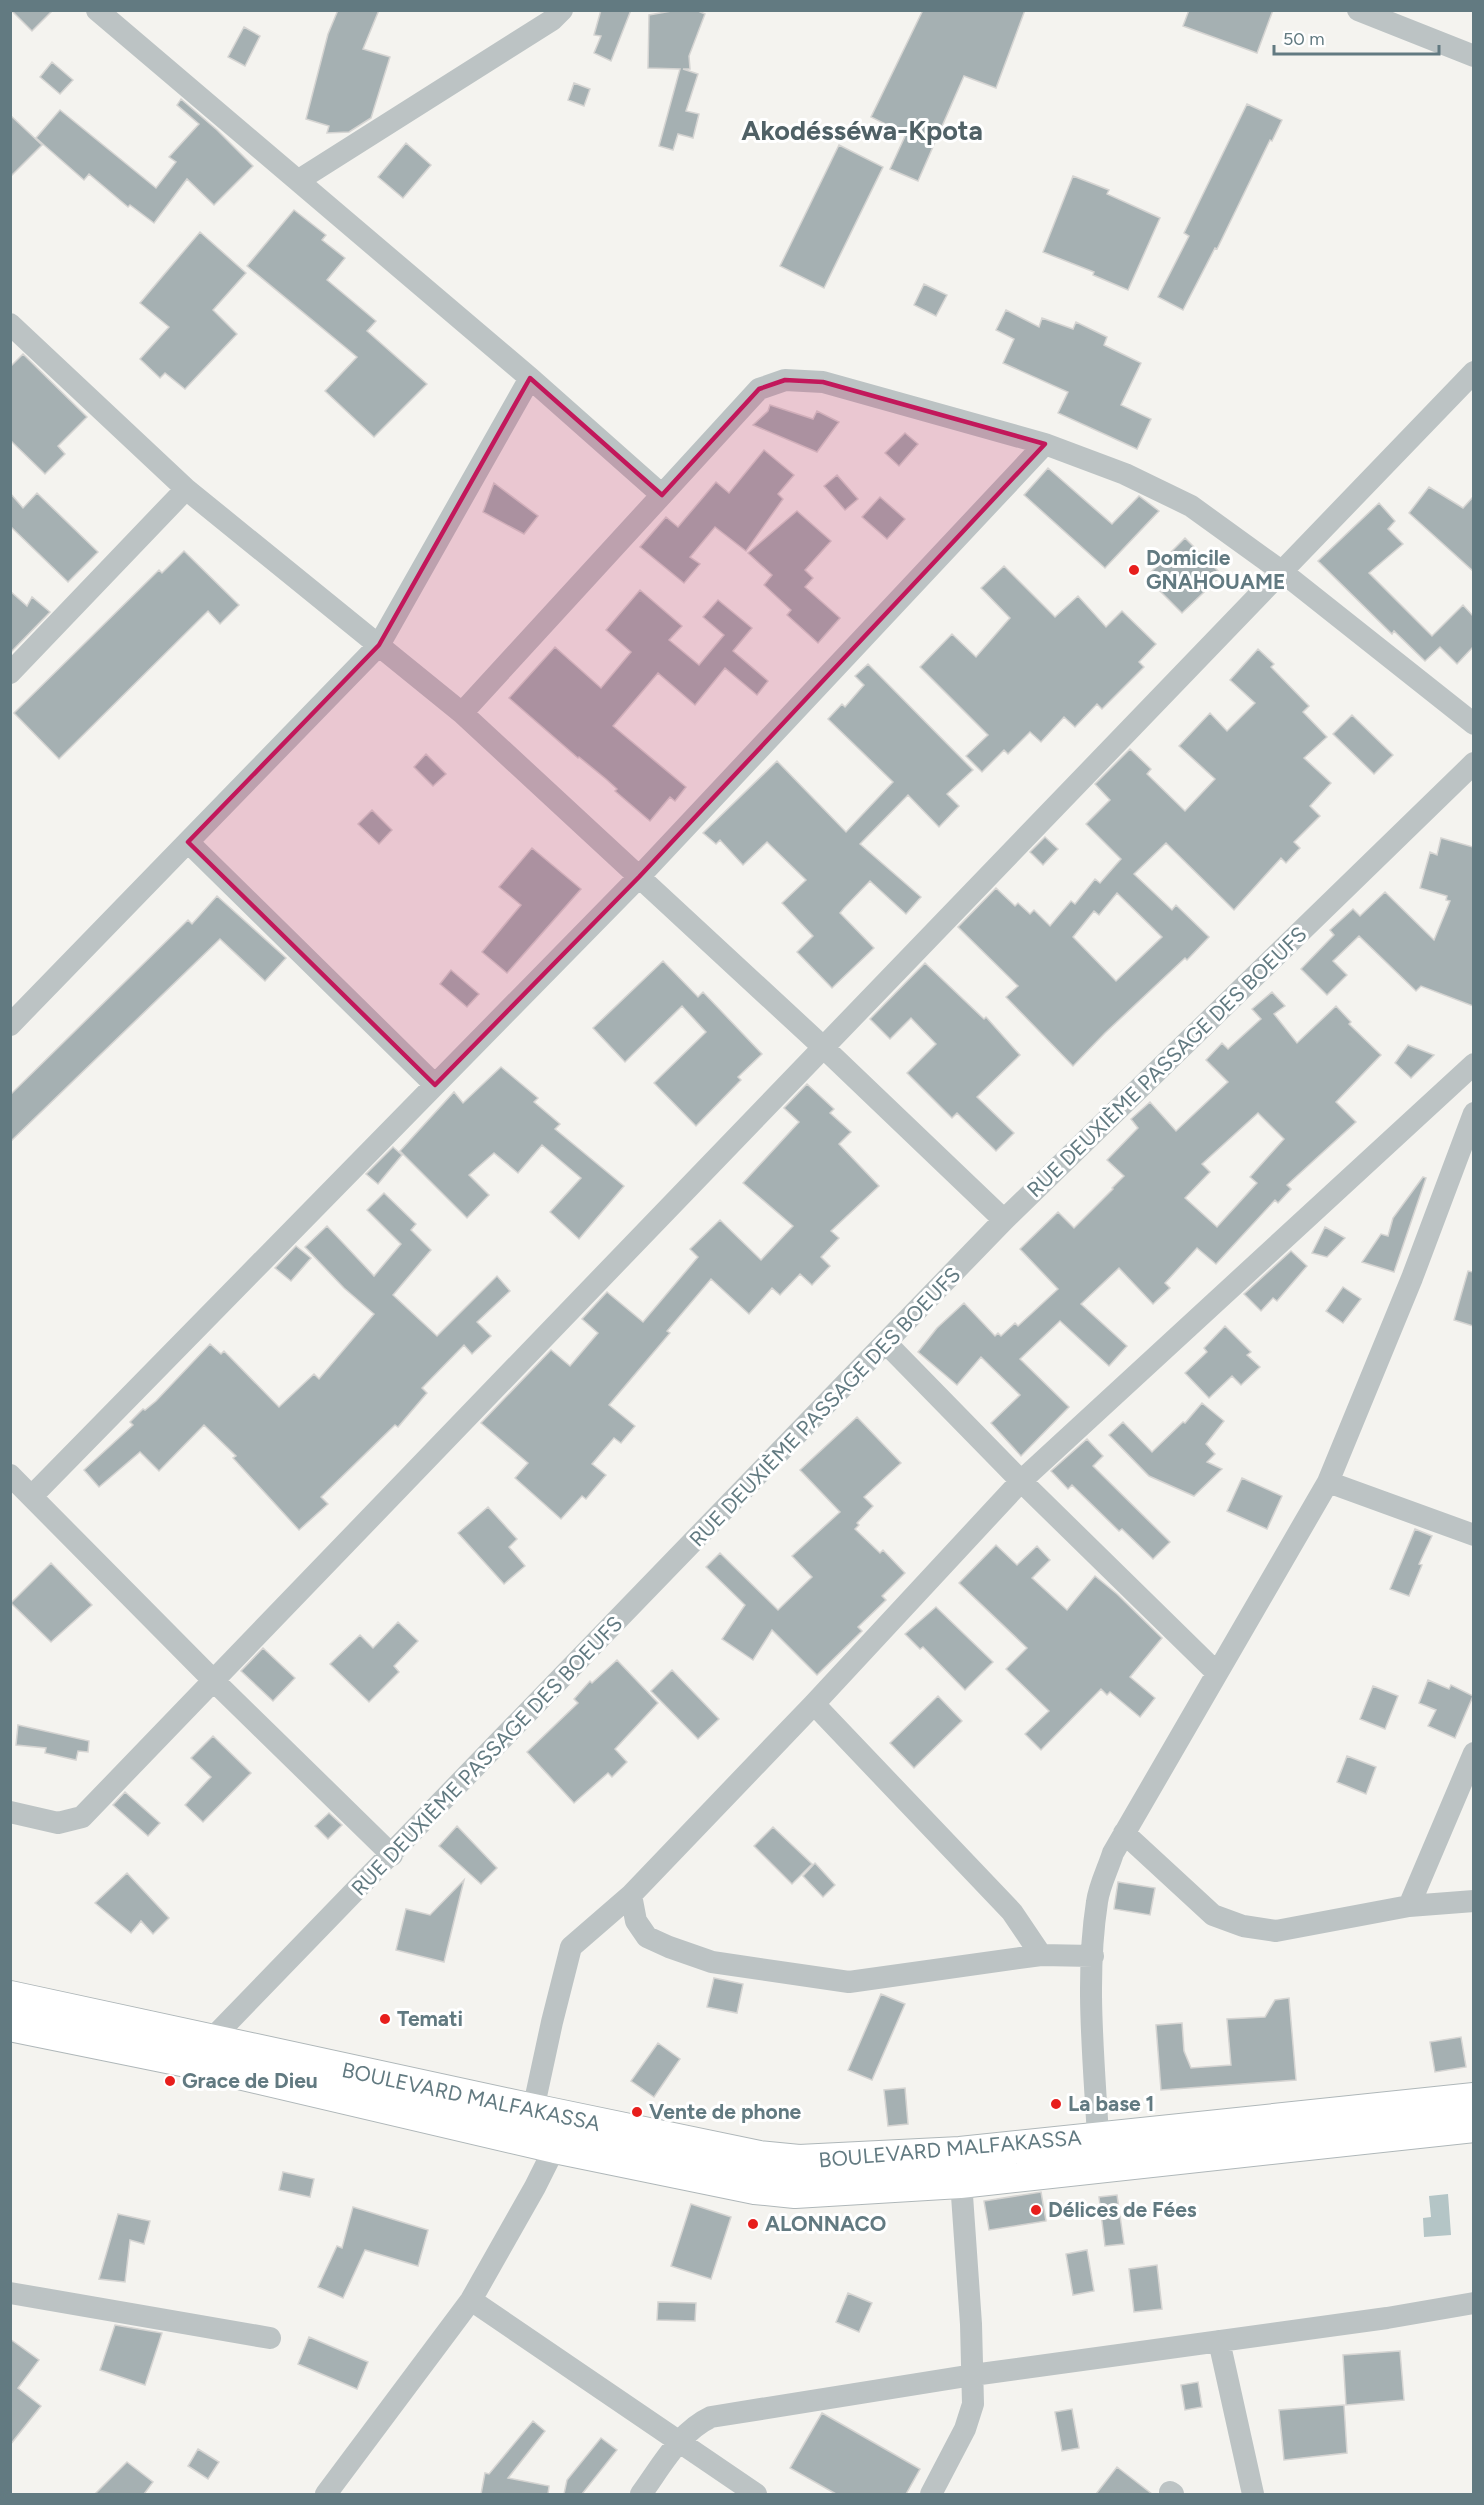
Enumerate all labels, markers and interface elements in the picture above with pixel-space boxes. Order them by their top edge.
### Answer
scale bar [1274,18,1439,56]
text: 50 m [1283,28,1325,50]
district label: Akodésséwa-Kpota [741,114,983,147]
place label: Domicile GNAHOUAME [1146,545,1285,594]
marker: Domicile GNAHOUAME [1127,563,1141,577]
street label: RUE DEUXIÈME PASSAGE DES BOEUFS [1022,921,1312,1202]
street label: RUE DEUXIÈME PASSAGE DES BOEUFS [684,1262,965,1552]
street label: RUE DEUXIÈME PASSAGE DES BOEUFS [346,1611,627,1901]
place label: Temati [397,2006,463,2031]
marker: Temati [378,2012,392,2026]
street label: BOULEVARD MALFAKASSA [340,2057,603,2136]
place label: Grace de Dieu [182,2068,318,2093]
marker: Grace de Dieu [163,2074,177,2088]
place label: La base 1 [1068,2091,1154,2116]
marker: La base 1 [1049,2097,1063,2111]
place label: Vente de phone [649,2099,802,2124]
marker: Vente de phone [630,2105,644,2119]
street label: BOULEVARD MALFAKASSA [818,2125,1082,2172]
place label: Délices de Fées [1048,2197,1197,2222]
marker: Délices de Fées [1029,2203,1043,2217]
place label: ALONNACO [765,2211,886,2236]
marker: ALONNACO [746,2217,760,2231]

